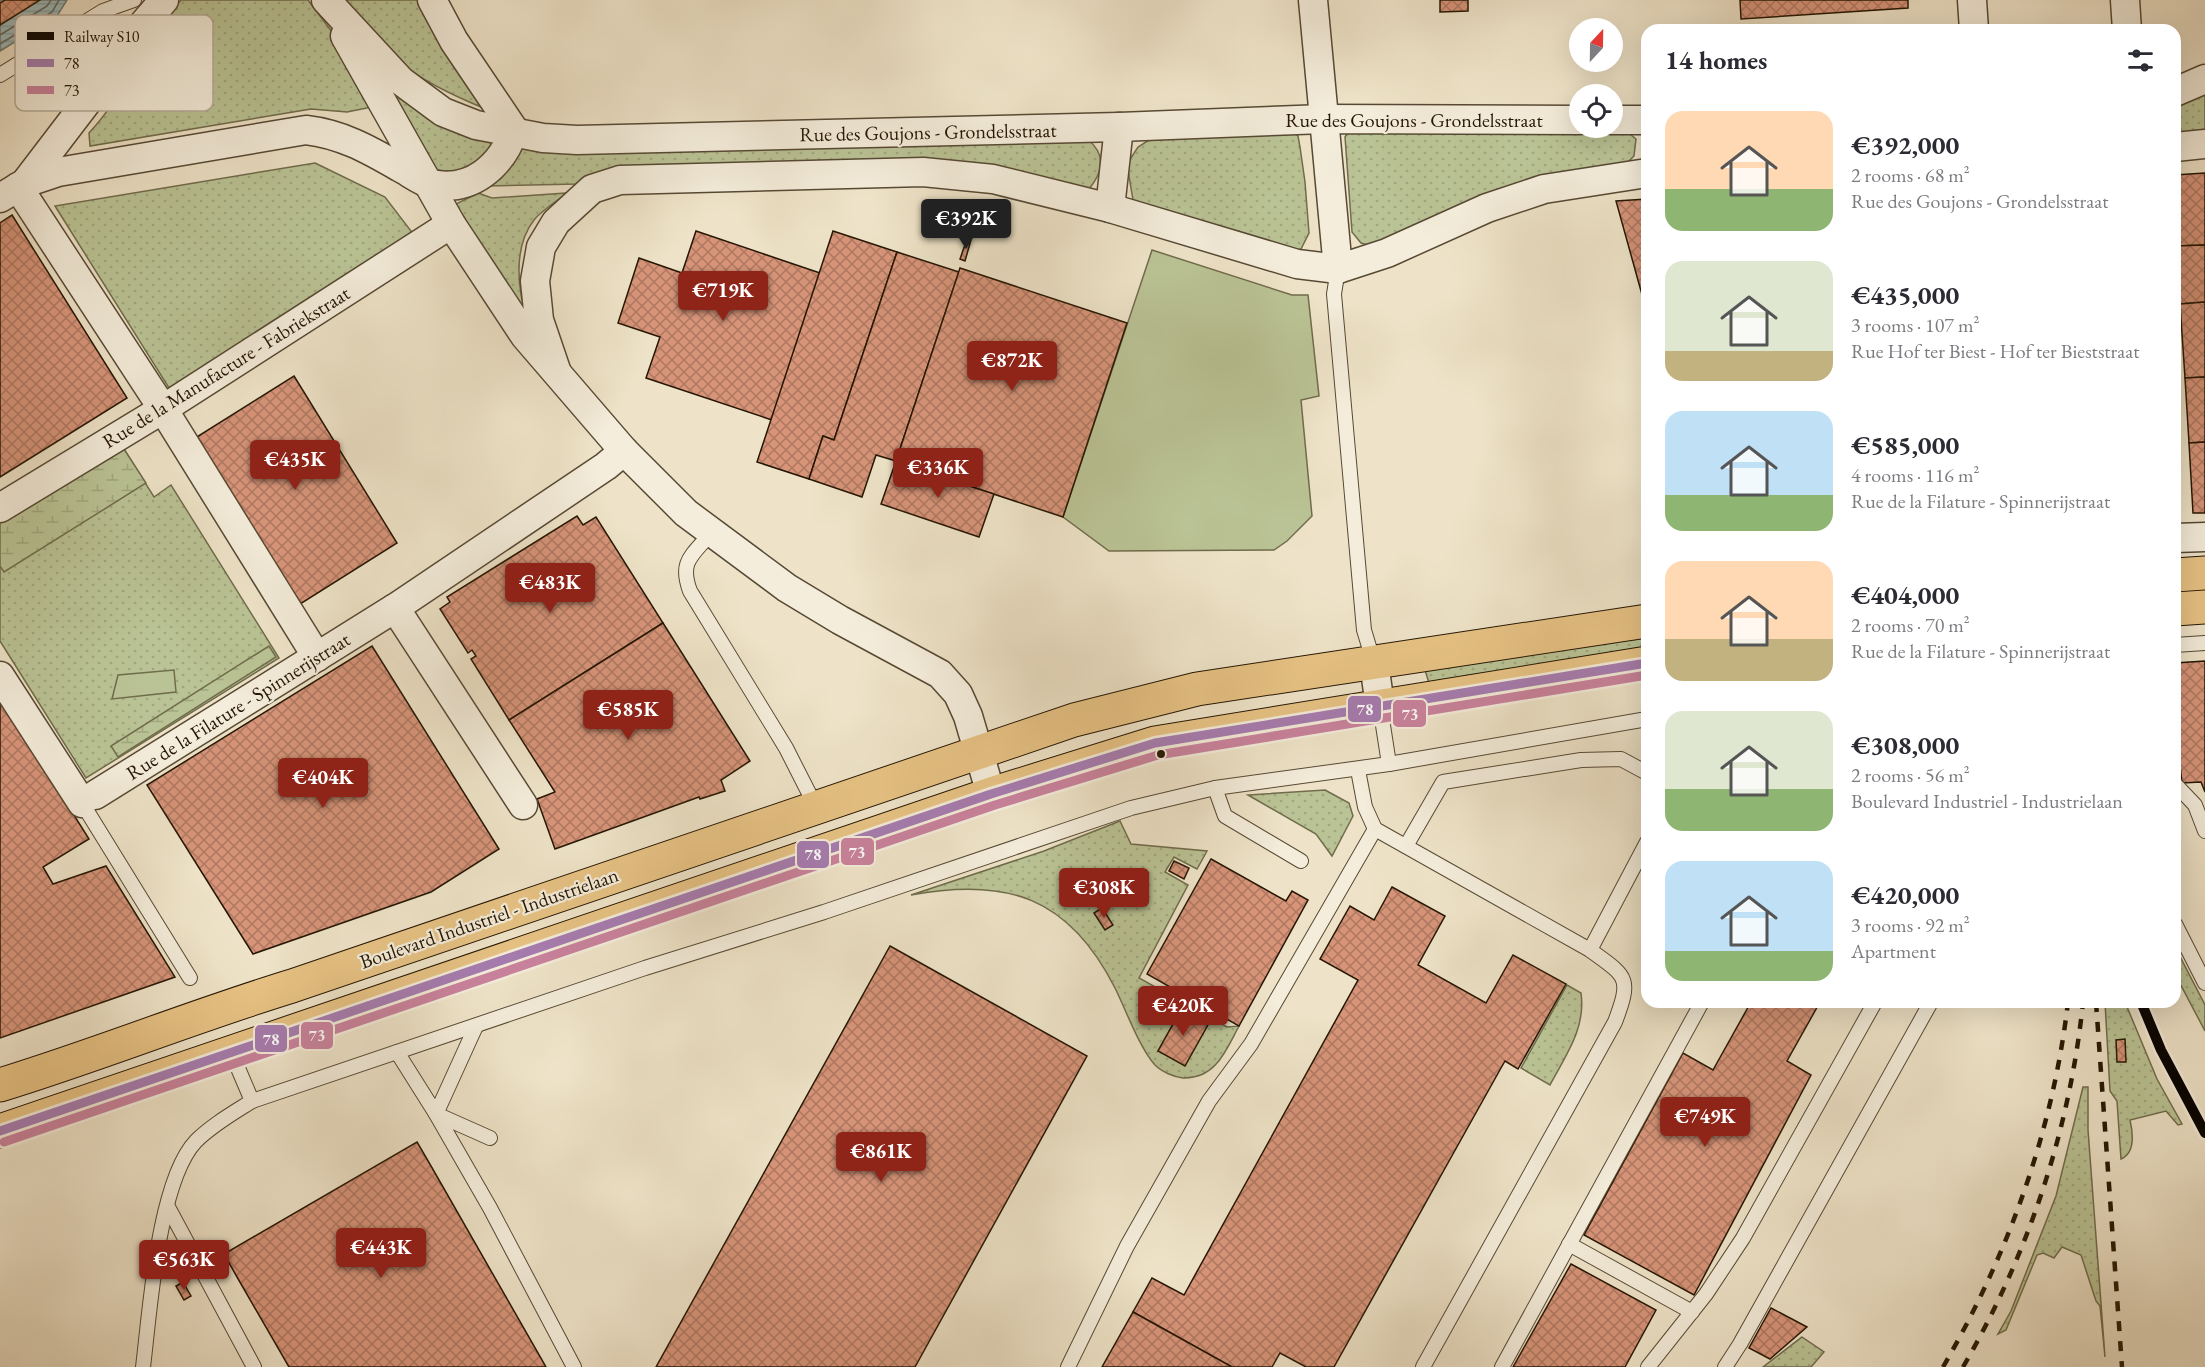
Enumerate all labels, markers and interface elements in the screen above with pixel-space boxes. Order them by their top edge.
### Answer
legend [15,15,213,111]
north arrow [1569,18,1623,72]
map controls [1569,18,1623,138]
text: Railway S10 [64,26,140,47]
text: 14 homes [1665,43,1767,77]
icon: filters [2124,44,2157,77]
text: 78 [64,53,80,74]
text: 73 [64,80,80,101]
button: locate [1569,84,1623,138]
street label: Rue des Goujons - Grondelsstraat [1285,107,1543,133]
street label: Rue des Goujons - Grondelsstraat [799,117,1058,147]
text: €392,000 [1851,128,1959,162]
icon: home [1713,135,1785,207]
text: 2 rooms · 68 m² [1851,162,1970,188]
text: Rue des Goujons - Grondelsstraat [1851,188,2108,214]
pin: €392K [924,199,1008,250]
text: €392K [935,205,997,231]
pin: €719K [681,271,765,322]
text: €719K [692,277,754,303]
text: €435,000 [1851,278,1959,312]
street label: Rue de la Manufacture - Fabriekstraat [97,280,355,454]
icon: home [1713,285,1785,357]
text: 3 rooms · 107 m² [1851,312,1979,338]
text: Rue Hof ter Biest - Hof ter Bieststraat [1851,338,2140,364]
pin: €872K [970,341,1054,392]
text: €872K [981,347,1043,373]
text: €585,000 [1851,428,1959,462]
icon: home [1713,435,1785,507]
pin: €435K [253,440,337,491]
text: €435K [264,446,326,472]
pin: €336K [896,448,980,499]
text: €336K [907,454,969,480]
text: 4 rooms · 116 m² [1851,462,1979,488]
text: Rue de la Filature - Spinnerijstraat [1851,488,2110,514]
pin: €483K [508,563,592,614]
text: €483K [519,569,581,595]
text: €404,000 [1851,578,1959,612]
icon: home [1713,585,1785,657]
text: 2 rooms · 70 m² [1851,612,1970,638]
street label: Rue de la Filature - Spinnerijstraat [121,626,355,786]
text: Rue de la Filature - Spinnerijstraat [1851,638,2110,664]
pin: €585K [586,690,670,741]
line badge: 78 [1347,695,1382,723]
text: €585K [597,696,659,722]
text: 78 [1357,699,1373,720]
line badge: 73 [1392,699,1427,728]
text: 73 [1402,704,1418,725]
text: €308,000 [1851,728,1959,762]
icon: home [1713,735,1785,807]
unlabelled marker [1155,748,1167,760]
pin: €404K [281,758,365,809]
text: 2 rooms · 56 m² [1851,762,1970,788]
text: €404K [292,764,354,790]
text: Boulevard Industriel - Industrielaan [1851,788,2123,814]
line badge: 73 [840,837,875,866]
line badge: 78 [796,840,830,869]
text: 73 [849,842,865,863]
text: 78 [805,844,821,865]
street label: Boulevard Industriel - Industrielaan [356,861,622,975]
pin: €308K [1062,868,1146,919]
text: €308K [1073,874,1135,900]
text: €420,000 [1851,878,1959,912]
icon: home [1713,885,1785,957]
text: 3 rooms · 92 m² [1851,912,1970,938]
text: Apartment [1851,938,1936,964]
pin: €420K [1141,986,1225,1037]
text: €420K [1152,992,1214,1018]
line badge: 73 [300,1021,334,1050]
line badge: 78 [254,1024,288,1053]
text: 73 [309,1025,325,1046]
text: 78 [263,1029,279,1050]
pin: €749K [1663,1097,1747,1148]
text: €749K [1674,1103,1736,1129]
pin: €861K [839,1132,923,1183]
text: €861K [850,1138,912,1164]
pin: €443K [339,1228,423,1279]
text: €443K [350,1234,412,1260]
pin: €563K [142,1240,226,1291]
text: €563K [153,1246,215,1272]

